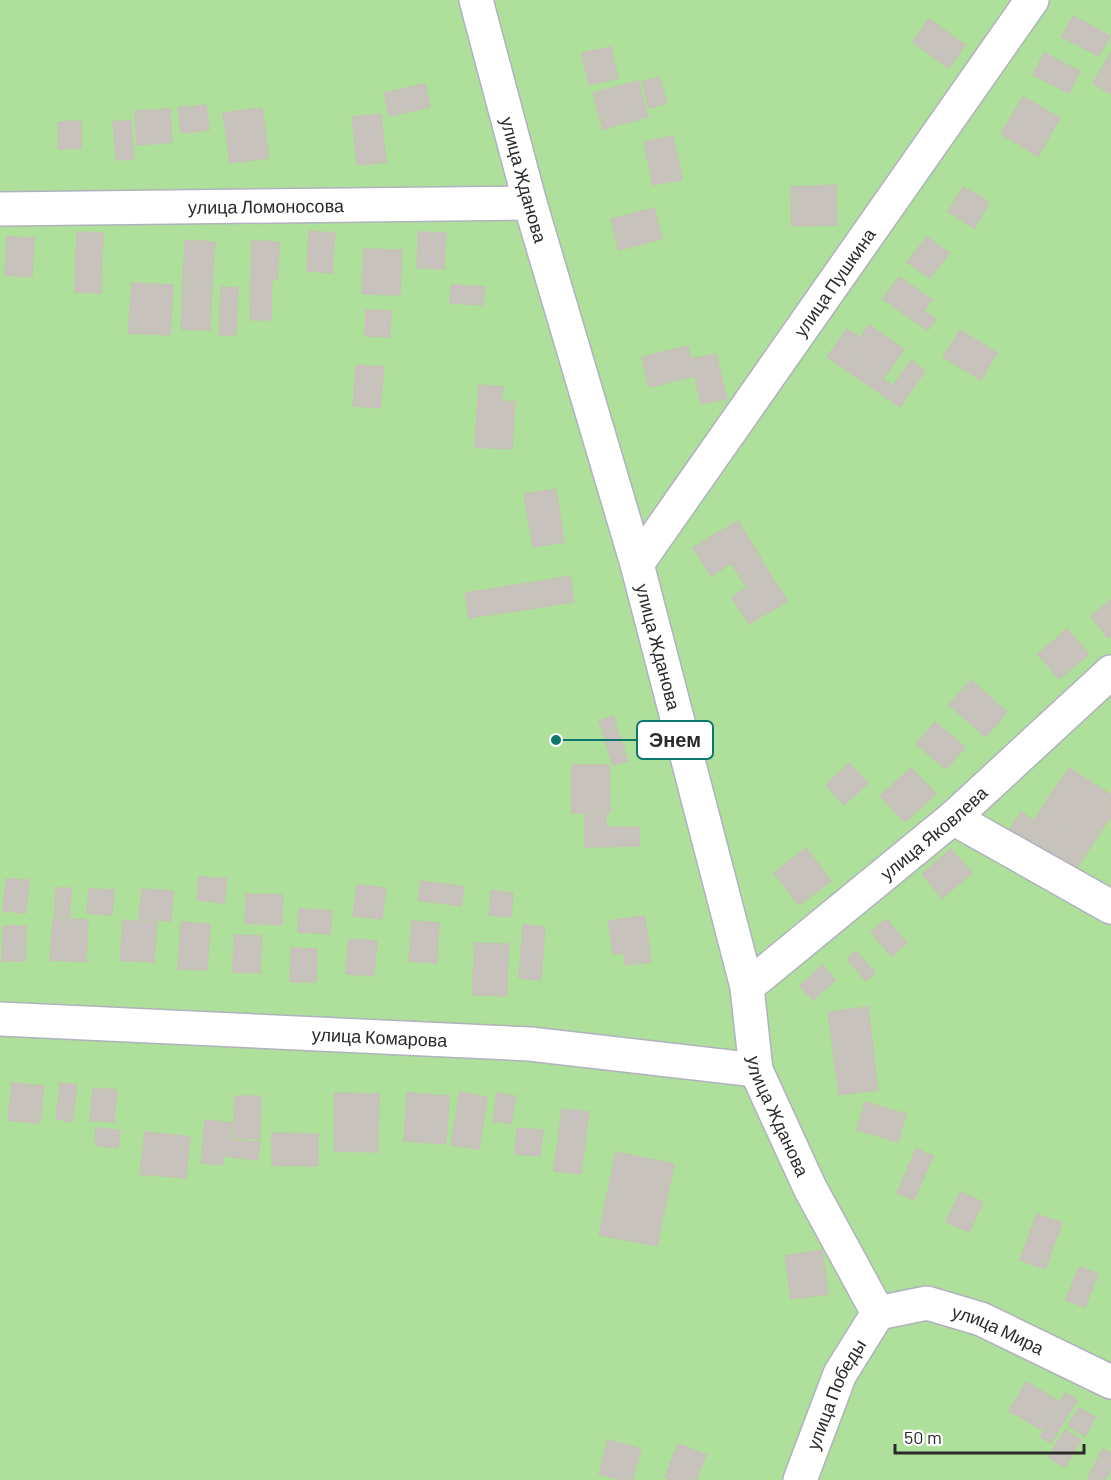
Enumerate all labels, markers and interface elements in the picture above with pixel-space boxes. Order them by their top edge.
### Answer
street label: улица Жданова [497,114,552,246]
street label: улица Ломоносова [188,194,345,218]
street label: улица Пушкина [789,223,880,341]
street label: улица Жданова [632,581,686,713]
callout: Энем [637,721,713,759]
text: Энем [649,727,701,751]
street label: улица Яковлева [876,781,992,884]
street label: улица Комарова [311,1023,449,1051]
street label: улица Жданова [744,1055,815,1181]
street label: улица Мира [950,1300,1049,1359]
street label: улица Победы [801,1335,870,1453]
scale bar [895,1417,1084,1455]
text: 50 m [904,1426,942,1448]

